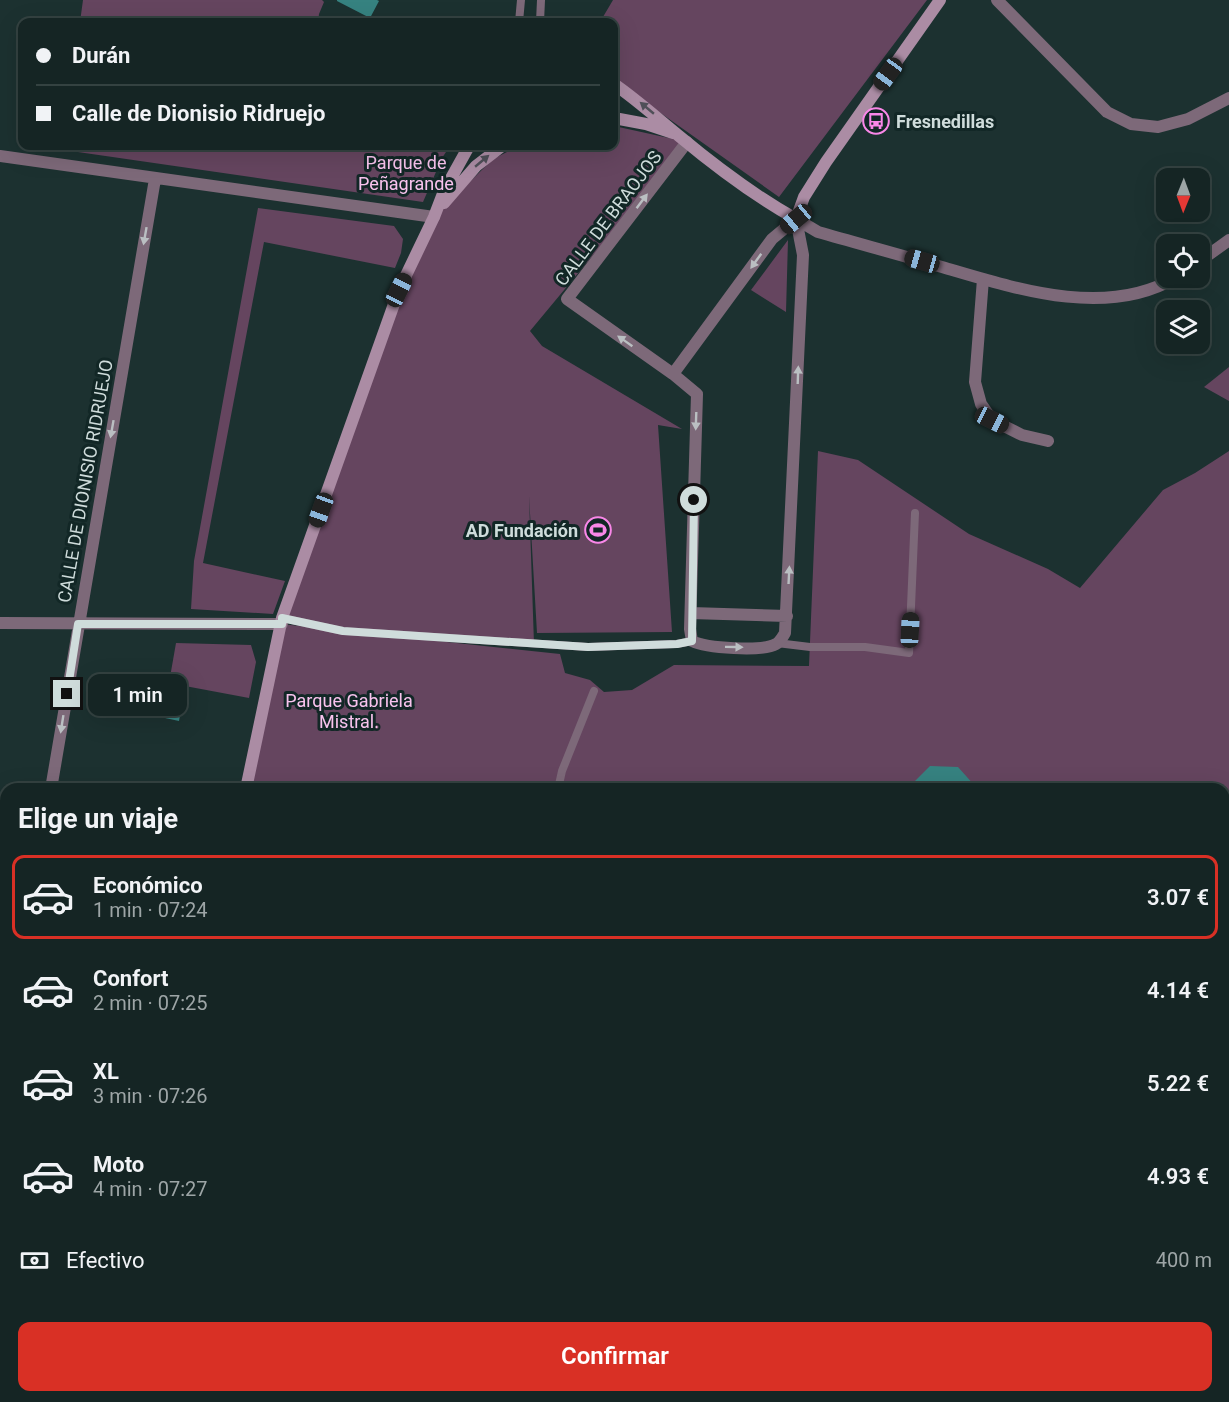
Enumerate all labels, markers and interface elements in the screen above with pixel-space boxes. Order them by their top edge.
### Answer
text: Durán [72,43,130,68]
car [870,54,906,94]
text: Calle de Dionisio Ridruejo [72,101,325,126]
one-way arrow [639,101,655,114]
bus stop icon: Fresnedillas [861,106,891,136]
place label: Fresnedillas [896,111,994,132]
street label: CALLE DE BRAOJOS [550,146,666,290]
park label: Parque de Peñagrande [358,152,454,194]
one-way arrow [474,155,490,168]
north arrow [1156,168,1210,222]
map controls [1156,168,1210,354]
one-way arrow [636,193,648,209]
car [776,201,816,237]
one-way arrow [141,227,150,246]
button: locate [1156,234,1210,288]
car [902,247,942,275]
one-way arrow [750,253,762,269]
car [383,270,415,310]
button: layers [1156,300,1210,354]
one-way arrow [617,335,633,347]
street label: CALLE DE DIONISIO RIDRUEJO [53,358,117,604]
one-way arrow [794,366,803,385]
car [972,404,1012,436]
one-way arrow [691,412,701,431]
one-way arrow [107,419,116,438]
route start [680,486,707,513]
car [306,490,336,530]
sports icon: AD Fundación [583,515,613,545]
place label: AD Fundación [466,520,578,541]
one-way arrow [785,565,794,584]
car [900,612,920,648]
one-way arrow [725,642,744,652]
callout: 1 min [88,673,187,715]
route end [53,680,80,707]
text: 1 min [112,683,163,707]
park label: Parque Gabriela Mistral. [285,690,413,732]
one-way arrow [57,715,66,734]
text: Elige un viaje [18,803,178,835]
icon: car [21,870,75,924]
text: Económico [93,873,203,898]
text: 3.07 € [1147,885,1209,910]
text: 1 min · 07:24 [93,898,208,922]
icon: car [21,963,75,1017]
text: Confort [93,966,168,991]
text: 4.14 € [1147,978,1209,1003]
text: 2 min · 07:25 [93,991,208,1015]
icon: car [21,1056,75,1110]
text: XL [93,1059,119,1084]
text: 5.22 € [1147,1071,1209,1096]
text: 3 min · 07:26 [93,1084,208,1108]
icon: car [21,1149,75,1203]
text: Moto [93,1152,144,1177]
text: 4.93 € [1147,1164,1209,1189]
text: 4 min · 07:27 [93,1177,208,1201]
icon: cash [18,1244,51,1277]
text: Efectivo [66,1248,144,1273]
text: 400 m [1156,1248,1212,1272]
button: Confirmar [18,1322,1212,1391]

